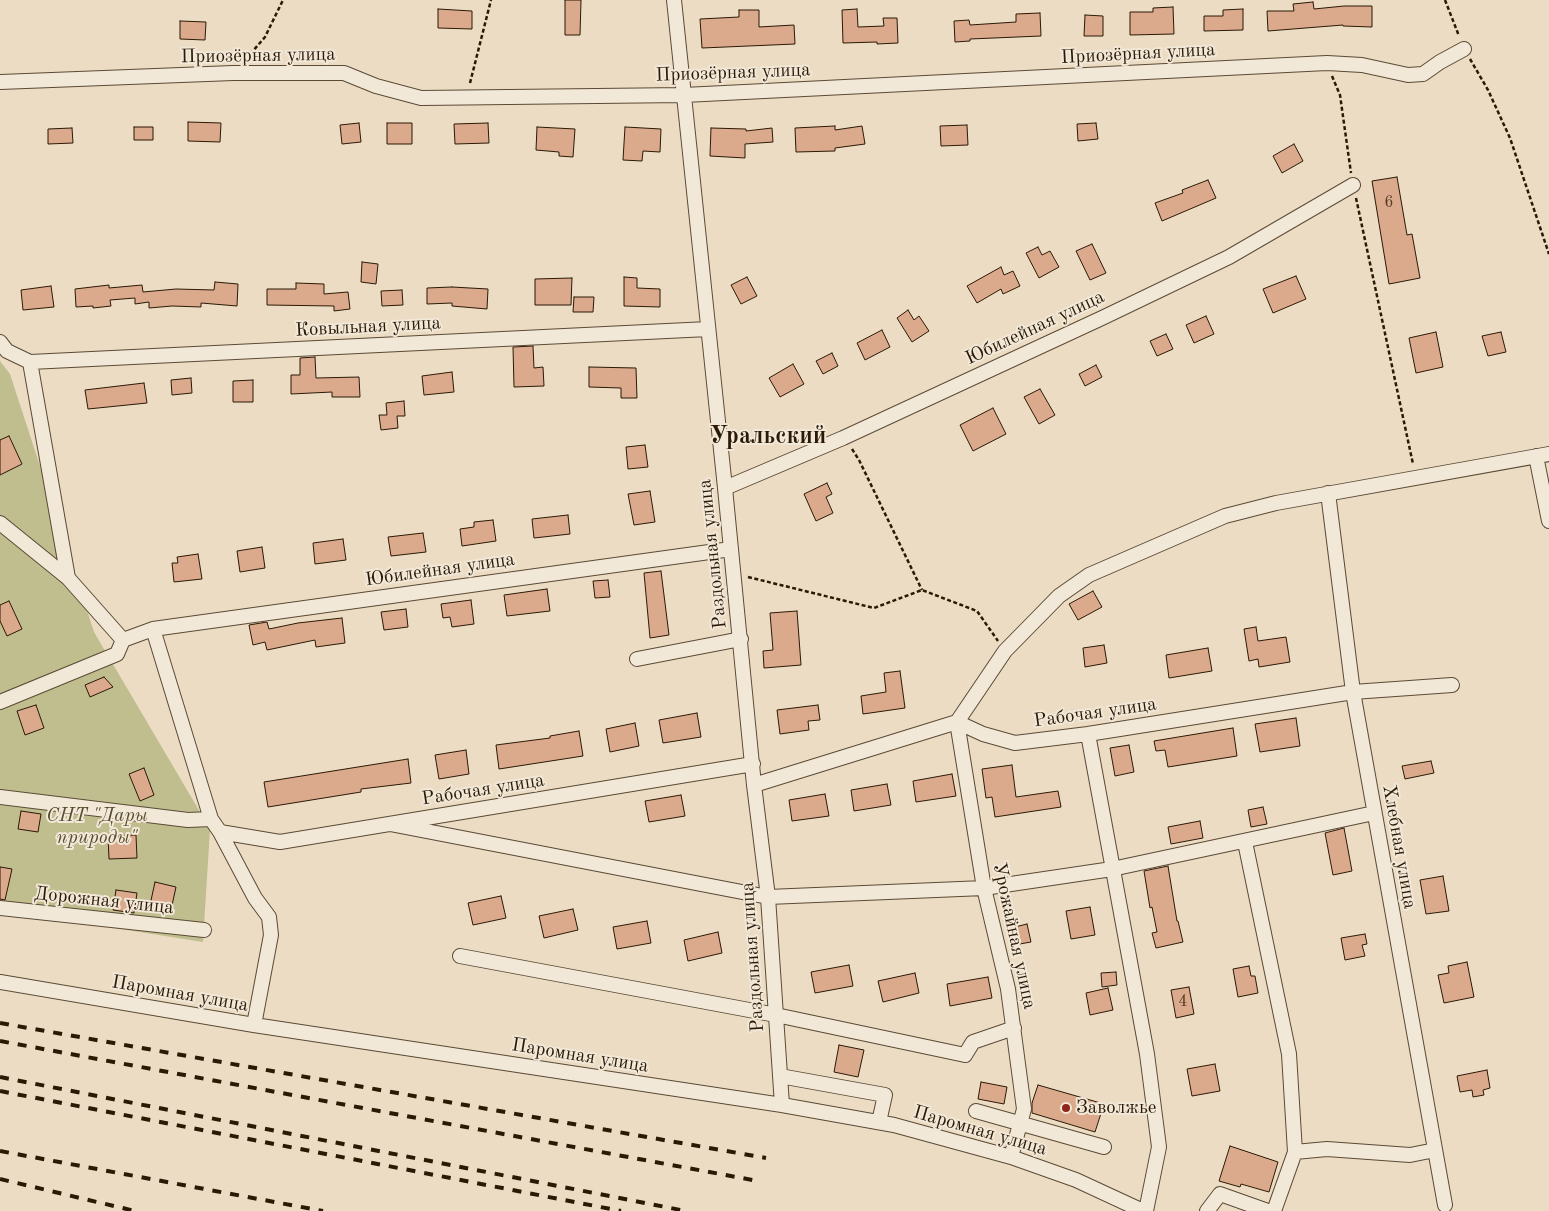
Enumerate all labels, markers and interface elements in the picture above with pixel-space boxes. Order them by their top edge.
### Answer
street label: Приозёрная улица [1060,39,1216,69]
street label: Приозёрная улица [180,43,336,69]
street label: Приозёрная улица [655,59,811,87]
house number: 6 [1384,193,1394,213]
street label: Юбилейная улица [962,286,1108,370]
street label: Ковыльная улица [295,312,441,342]
district label: Уральский [709,423,827,451]
street label: Раздольная улица [694,478,732,630]
street label: Юбилейная улица [364,548,516,592]
street label: Рабочая улица [1032,693,1158,733]
street label: Рабочая улица [420,769,546,811]
street label: Хлебная улица [1377,783,1421,911]
park label: СНТ "Дары природы" [46,805,148,849]
street label: Урожайная улица [987,861,1041,1011]
street label: Раздольная улица [736,881,770,1033]
street label: Дорожная улица [33,882,175,920]
street label: Паромная улица [110,971,250,1017]
house number: 4 [1178,992,1188,1012]
street label: Паромная улица [510,1034,650,1078]
place label: Заволжье [1076,1097,1157,1119]
street label: Паромная улица [910,1101,1050,1161]
marker: Заволжье [1060,1102,1072,1114]

